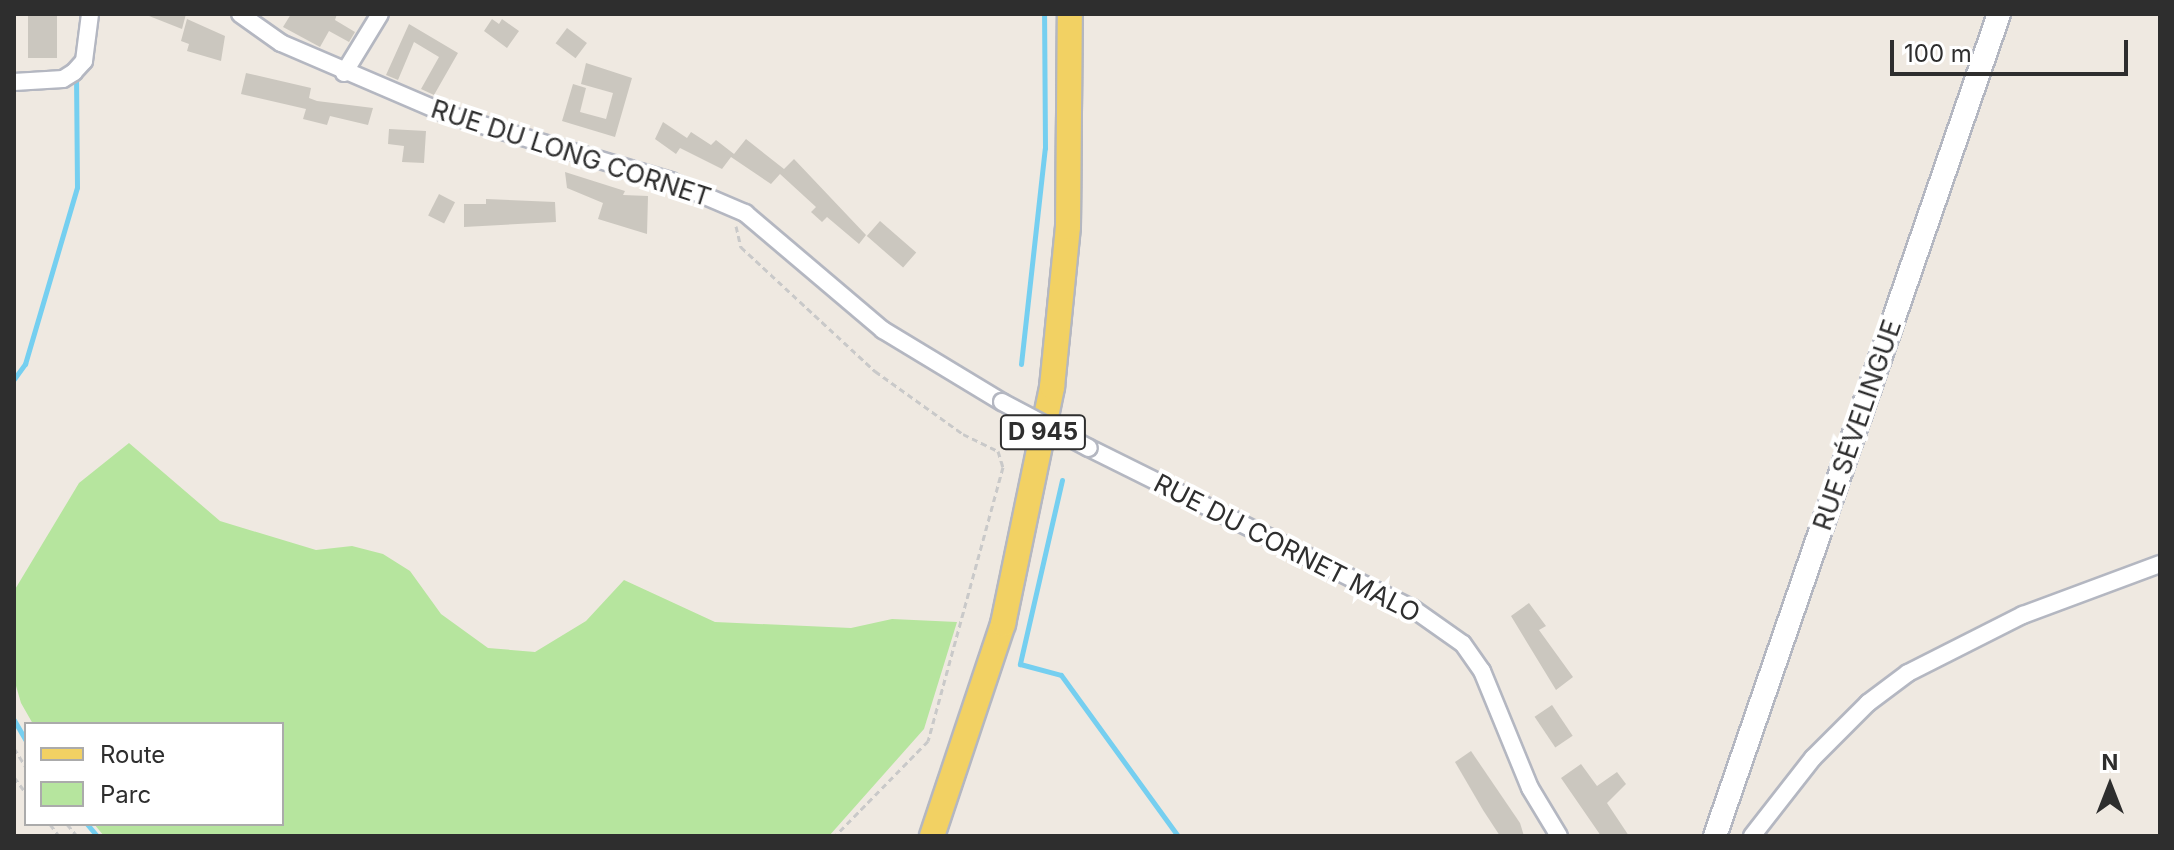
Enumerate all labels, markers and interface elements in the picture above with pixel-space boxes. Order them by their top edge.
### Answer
scale bar [1894,24,2132,74]
text: 100 m [1904,39,1972,68]
street label: RUE DU LONG CORNET [427,93,715,213]
street label: RUE SÉVELINGUE [1806,316,1908,534]
road number: D 945 [999,412,1087,452]
street label: RUE DU CORNET MALO [1149,467,1425,629]
legend [24,722,284,826]
text: Route [100,740,165,769]
north arrow [2070,746,2150,826]
text: N [2102,749,2118,775]
text: Parc [100,780,151,809]

